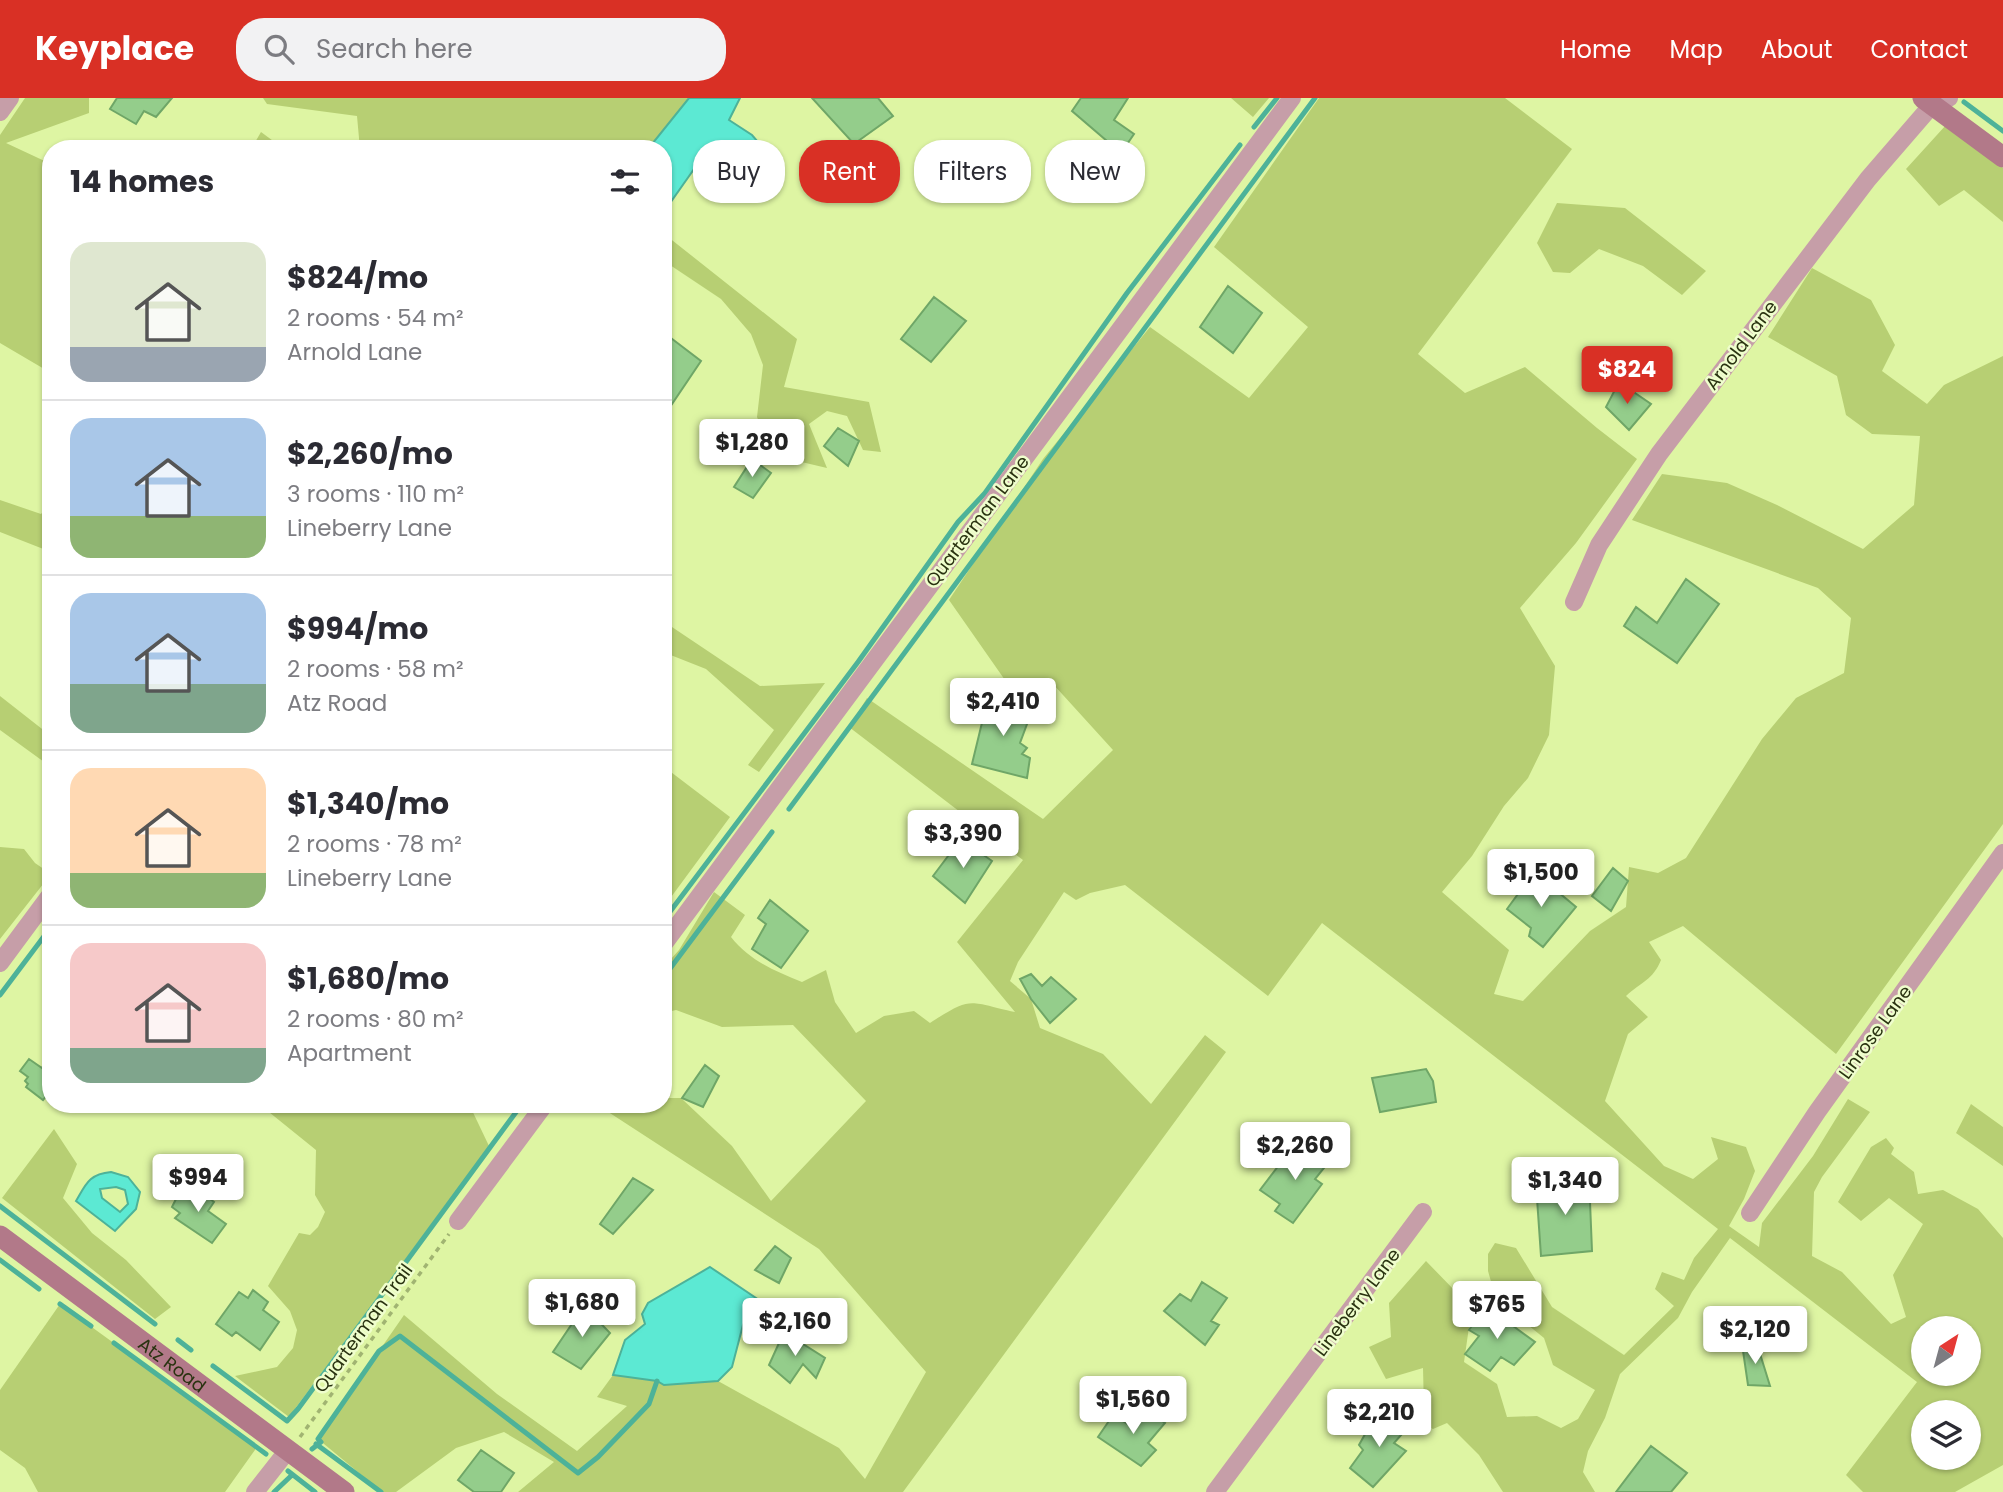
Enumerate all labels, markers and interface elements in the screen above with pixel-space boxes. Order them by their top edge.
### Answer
search box [236,18,726,81]
text: Keyplace [35,25,194,72]
icon: search [260,30,298,68]
text: Search here [316,31,473,67]
text: Home [1560,33,1632,66]
text: Map [1670,33,1723,66]
text: About [1761,33,1832,66]
text: Contact [1870,33,1968,66]
chip: Buy [693,140,785,203]
chip: Rent [799,140,900,203]
chip: Filters [914,140,1031,203]
chip: New [1045,140,1145,203]
text: 14 homes [70,160,214,203]
icon: filters [606,163,644,201]
text: $824/mo [287,256,428,299]
icon: home [126,270,210,354]
street label: Arnold Lane [1699,295,1783,395]
text: 2 rooms · 54 m² [287,302,464,334]
text: Arnold Lane [287,336,422,368]
pin: $824 [1586,346,1668,406]
text: $824 [1598,353,1656,385]
pin: $1,280 [695,420,809,479]
text: $1,280 [715,426,789,458]
text: $2,260/mo [287,432,453,475]
icon: home [126,446,210,530]
street label: Quarterman Lane [919,450,1035,592]
text: 3 rooms · 110 m² [287,478,464,510]
text: Lineberry Lane [287,512,452,544]
text: $994/mo [287,607,428,650]
icon: home [126,621,210,705]
text: 2 rooms · 58 m² [287,653,464,685]
pin: $2,410 [946,678,1060,738]
text: $2,410 [966,685,1040,717]
text: Atz Road [287,687,387,719]
text: $1,340/mo [287,782,449,825]
icon: home [126,796,210,880]
pin: $3,390 [906,810,1020,870]
text: $3,390 [924,817,1002,849]
text: 2 rooms · 78 m² [287,828,462,860]
pin: $1,500 [1484,850,1598,909]
text: $1,500 [1503,856,1579,888]
text: Lineberry Lane [287,862,452,894]
text: $1,680/mo [287,957,449,1000]
icon: home [126,971,210,1055]
street label: Linrose Lane [1833,980,1917,1084]
text: 2 rooms · 80 m² [287,1003,464,1035]
text: Apartment [287,1037,412,1069]
pin: $2,260 [1238,1122,1352,1182]
text: $2,260 [1256,1129,1334,1161]
pin: $994 [157,1154,239,1214]
pin: $1,340 [1508,1158,1622,1217]
text: $994 [169,1161,228,1193]
text: $1,340 [1528,1164,1602,1196]
street label: Lineberry Lane [1308,1243,1406,1361]
street label: Quarterman Trail [308,1259,418,1397]
pin: $1,680 [525,1280,639,1339]
pin: $765 [1456,1282,1538,1341]
text: $1,680 [545,1286,619,1318]
text: $765 [1468,1288,1526,1320]
pin: $2,160 [738,1298,852,1358]
text: $2,160 [758,1305,832,1337]
pin: $2,120 [1698,1306,1812,1366]
text: $2,120 [1719,1313,1791,1345]
north arrow [1911,1316,1981,1386]
map controls [1911,1316,1981,1470]
street label: Atz Road [134,1331,211,1398]
pin: $1,560 [1076,1376,1190,1436]
text: $1,560 [1096,1383,1170,1415]
pin: $2,210 [1322,1390,1436,1449]
text: $2,210 [1343,1396,1415,1428]
button: layers [1911,1400,1981,1470]

